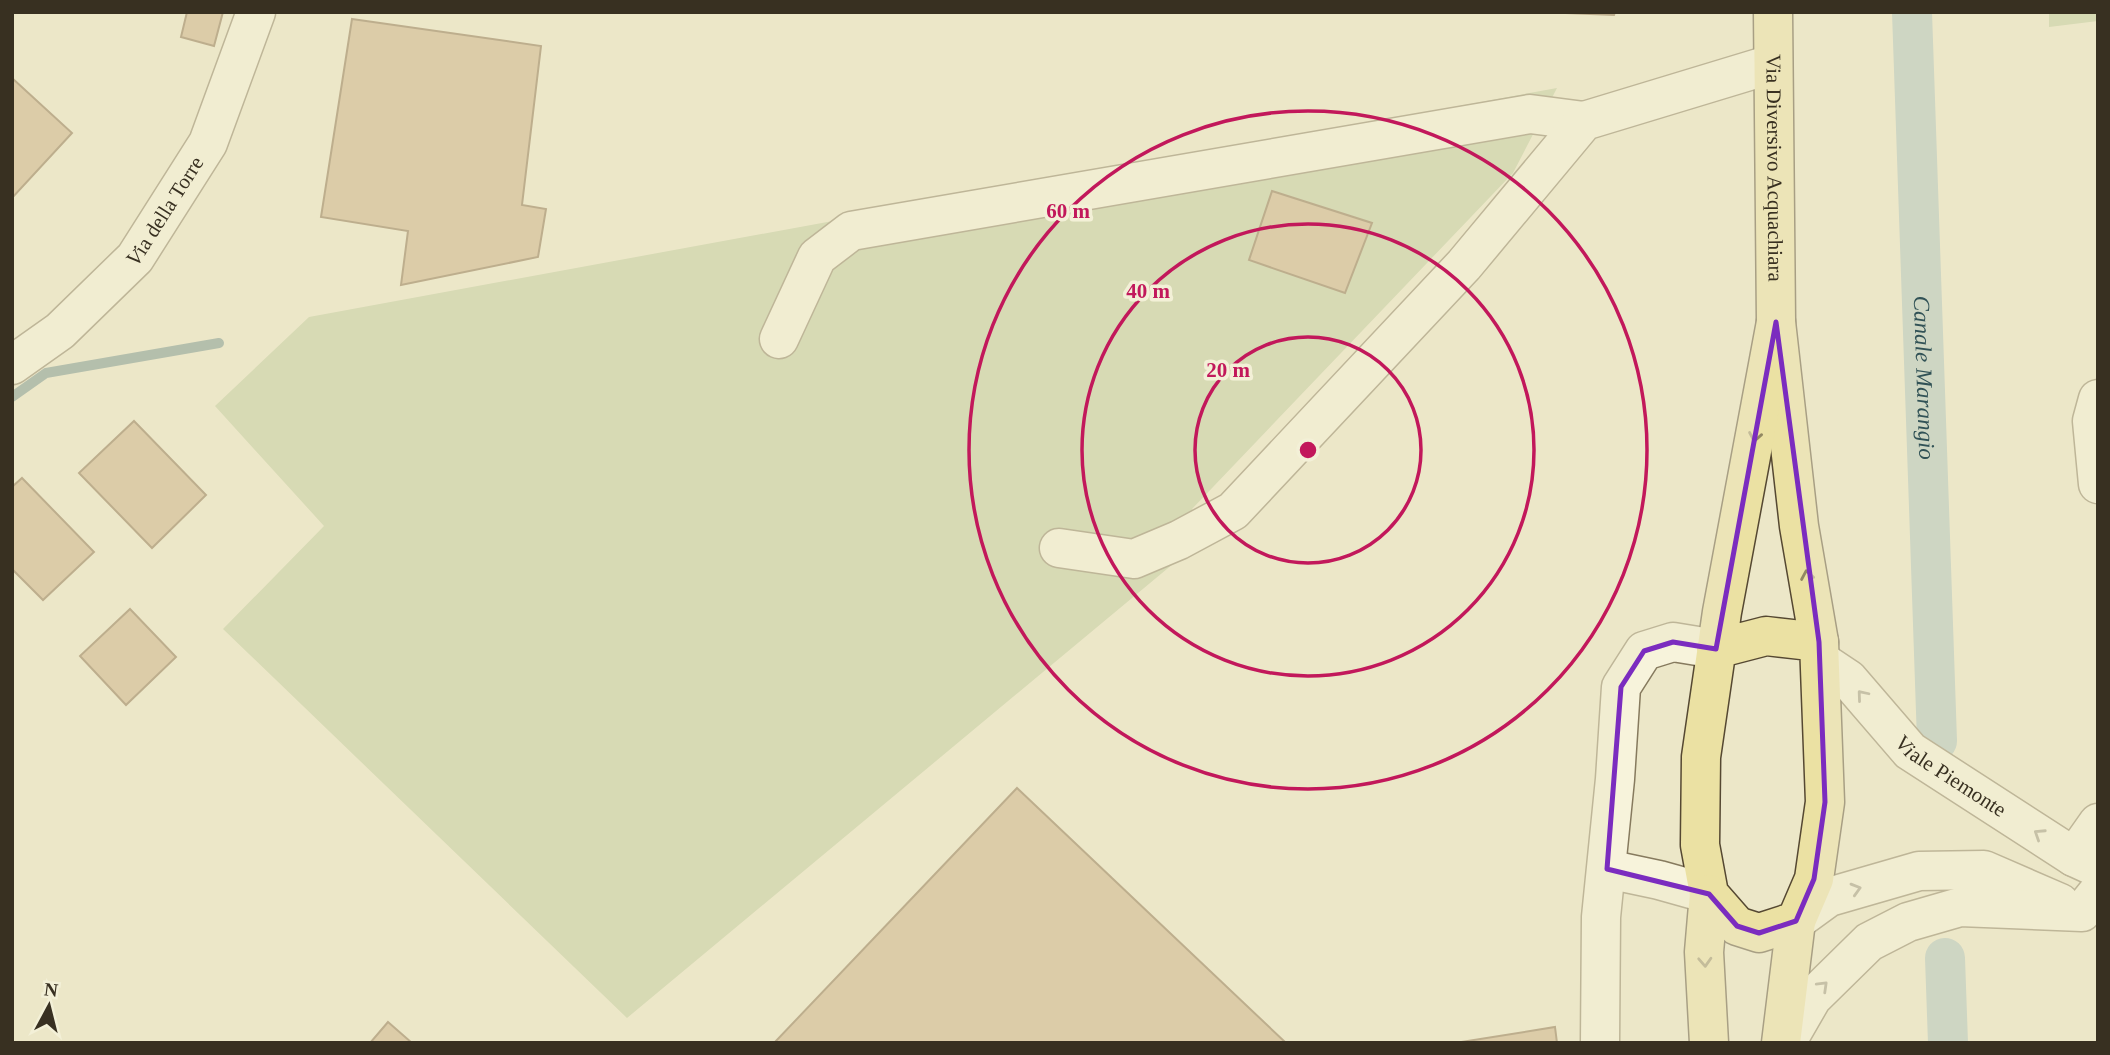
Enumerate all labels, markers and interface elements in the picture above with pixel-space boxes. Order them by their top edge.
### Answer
street label: Via Diversivo Acquachiara [1761,54,1788,283]
street label: Via della Torre [122,152,208,272]
text: 60 m [1046,199,1090,223]
text: 40 m [1126,279,1170,303]
water label: Canale Marangio [1909,295,1940,460]
text: 20 m [1206,358,1250,382]
one-way arrow [1748,431,1763,443]
centre of rings [1296,438,1320,462]
one-way arrow [1801,569,1816,581]
one-way arrow [1858,690,1870,703]
street label: Viale Piemonte [1890,730,2011,822]
one-way arrow [2034,830,2047,842]
one-way arrow [1849,883,1861,897]
one-way arrow [1697,957,1712,968]
north arrow [14,971,84,1041]
text: N [43,978,59,1001]
one-way arrow [1815,982,1828,995]

